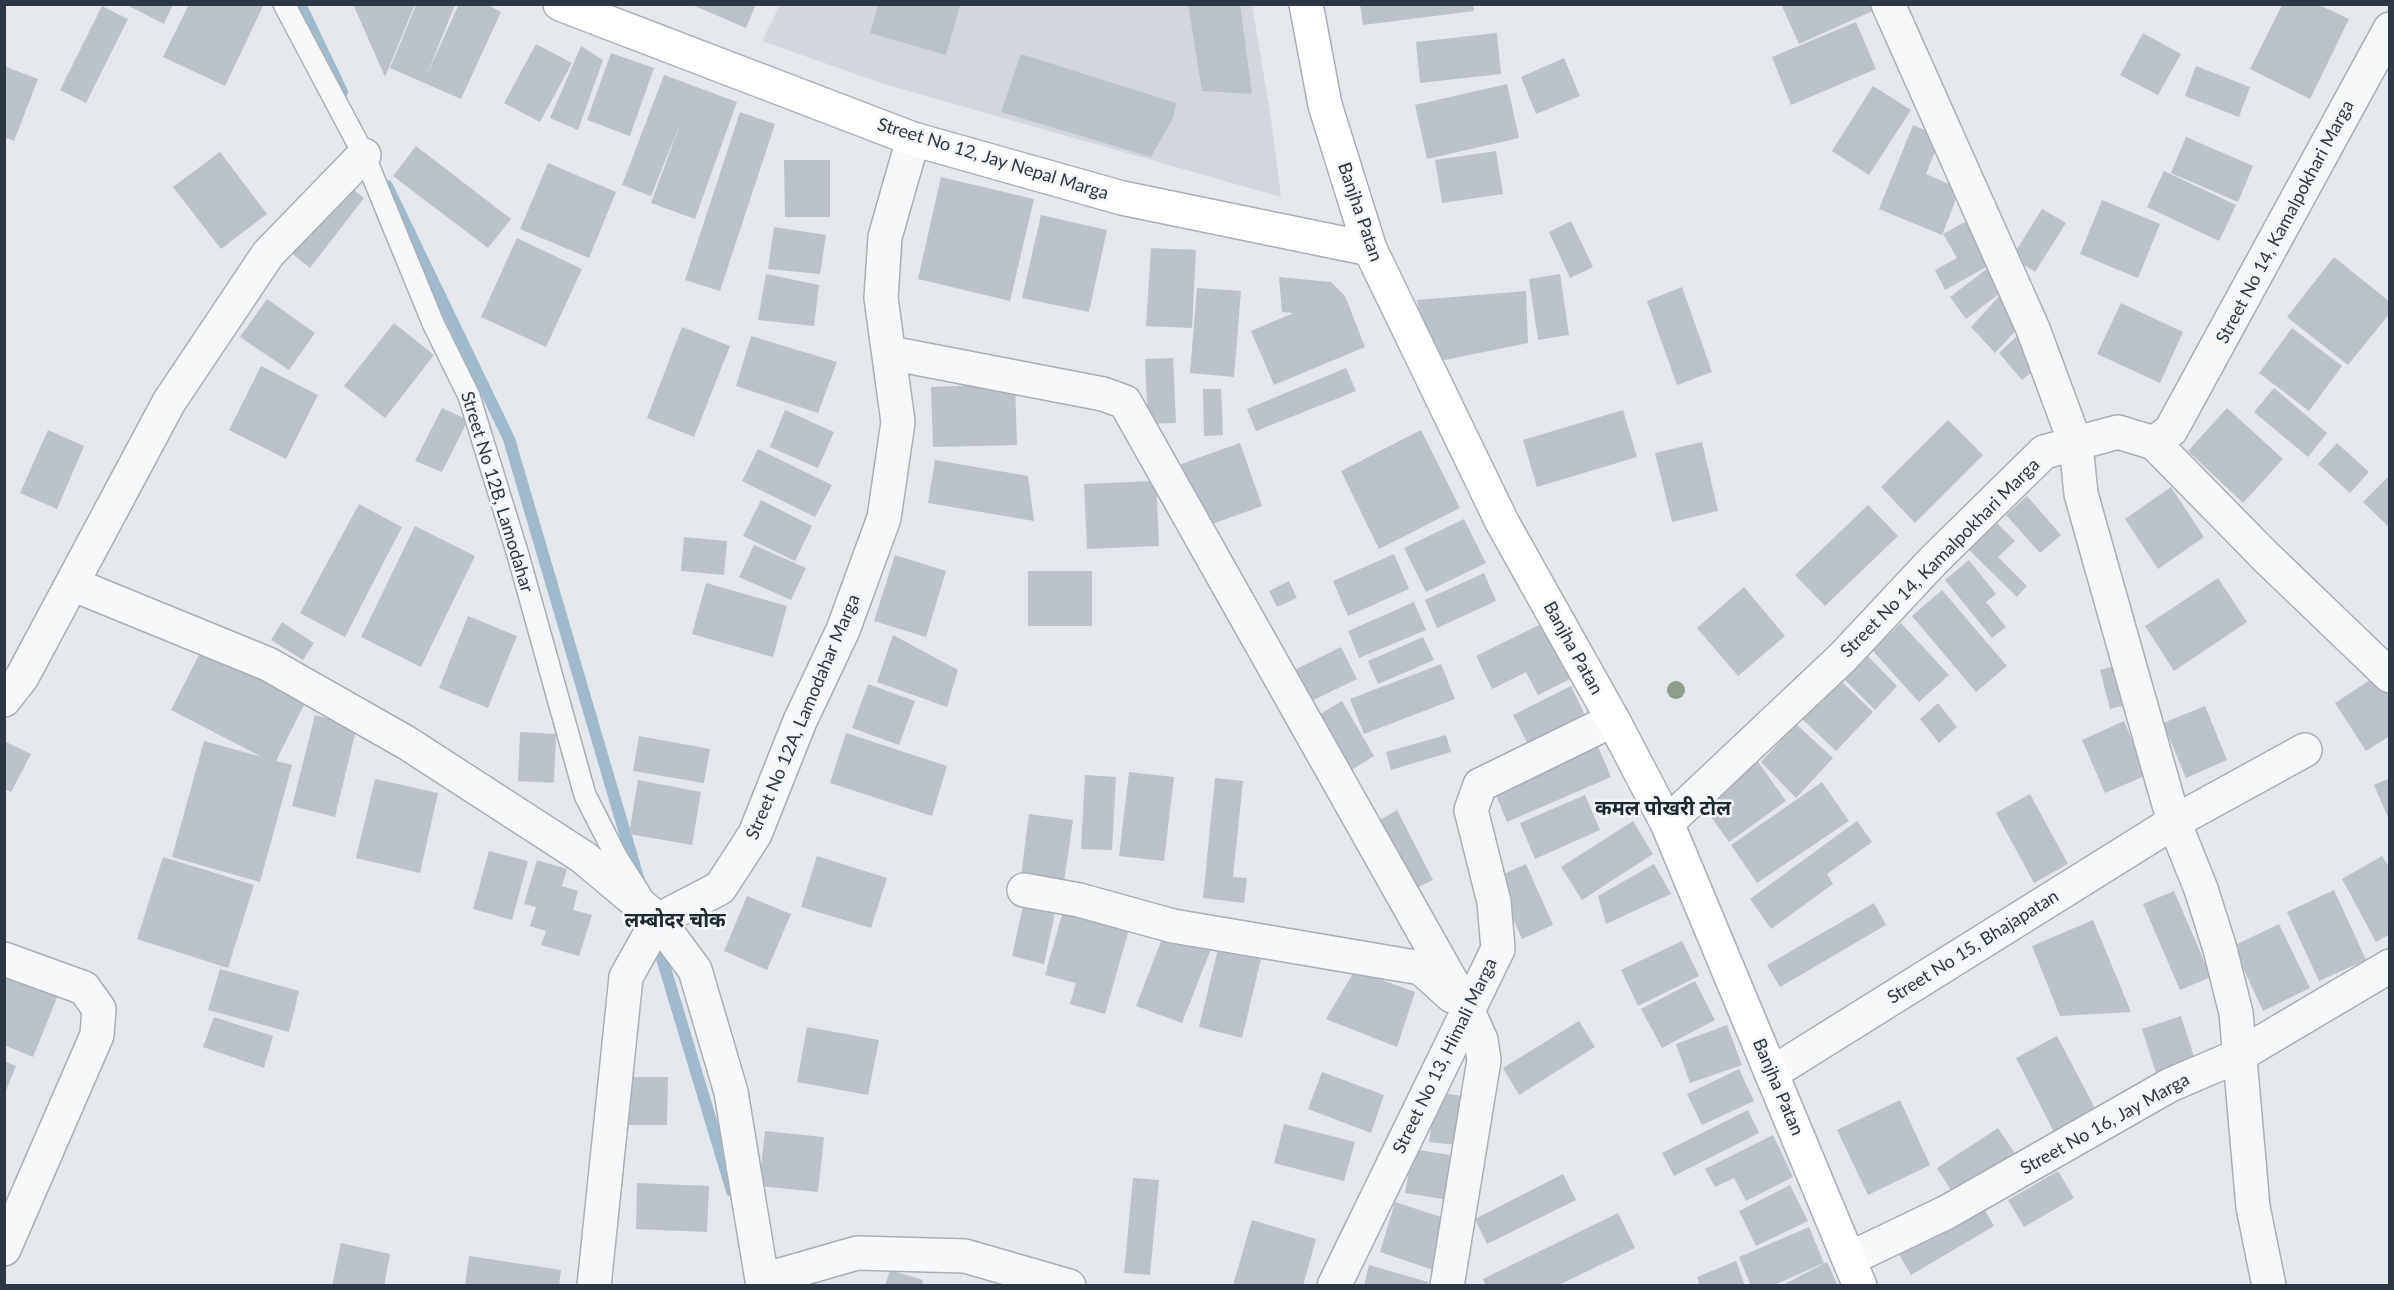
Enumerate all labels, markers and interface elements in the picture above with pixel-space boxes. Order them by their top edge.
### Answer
street label: Street No 14, Kamalpokhari Marga [2211,97,2359,347]
street label: Street No 12, Jay Nepal Marga [875,113,1111,205]
street label: Banjha Patan [1333,160,1387,264]
street label: Street No 12B, Lamodahar [456,389,538,595]
street label: Street No 14, Kamalpokhari Marga [1836,454,2044,662]
street label: Street No 12A, Lamodahar Marga [741,591,865,843]
street label: Banjha Patan [1539,598,1607,698]
district label: कमल पोखरी टोल [1595,797,1731,821]
street label: Street No 15, Bhajapatan [1883,885,2063,1009]
district label: लम्बोदर चोक [624,909,726,933]
street label: Street No 13, Himali Marga [1388,955,1502,1157]
street label: Banjha Patan [1748,1035,1808,1139]
street label: Street No 16, Jay Marga [2017,1069,2193,1179]

